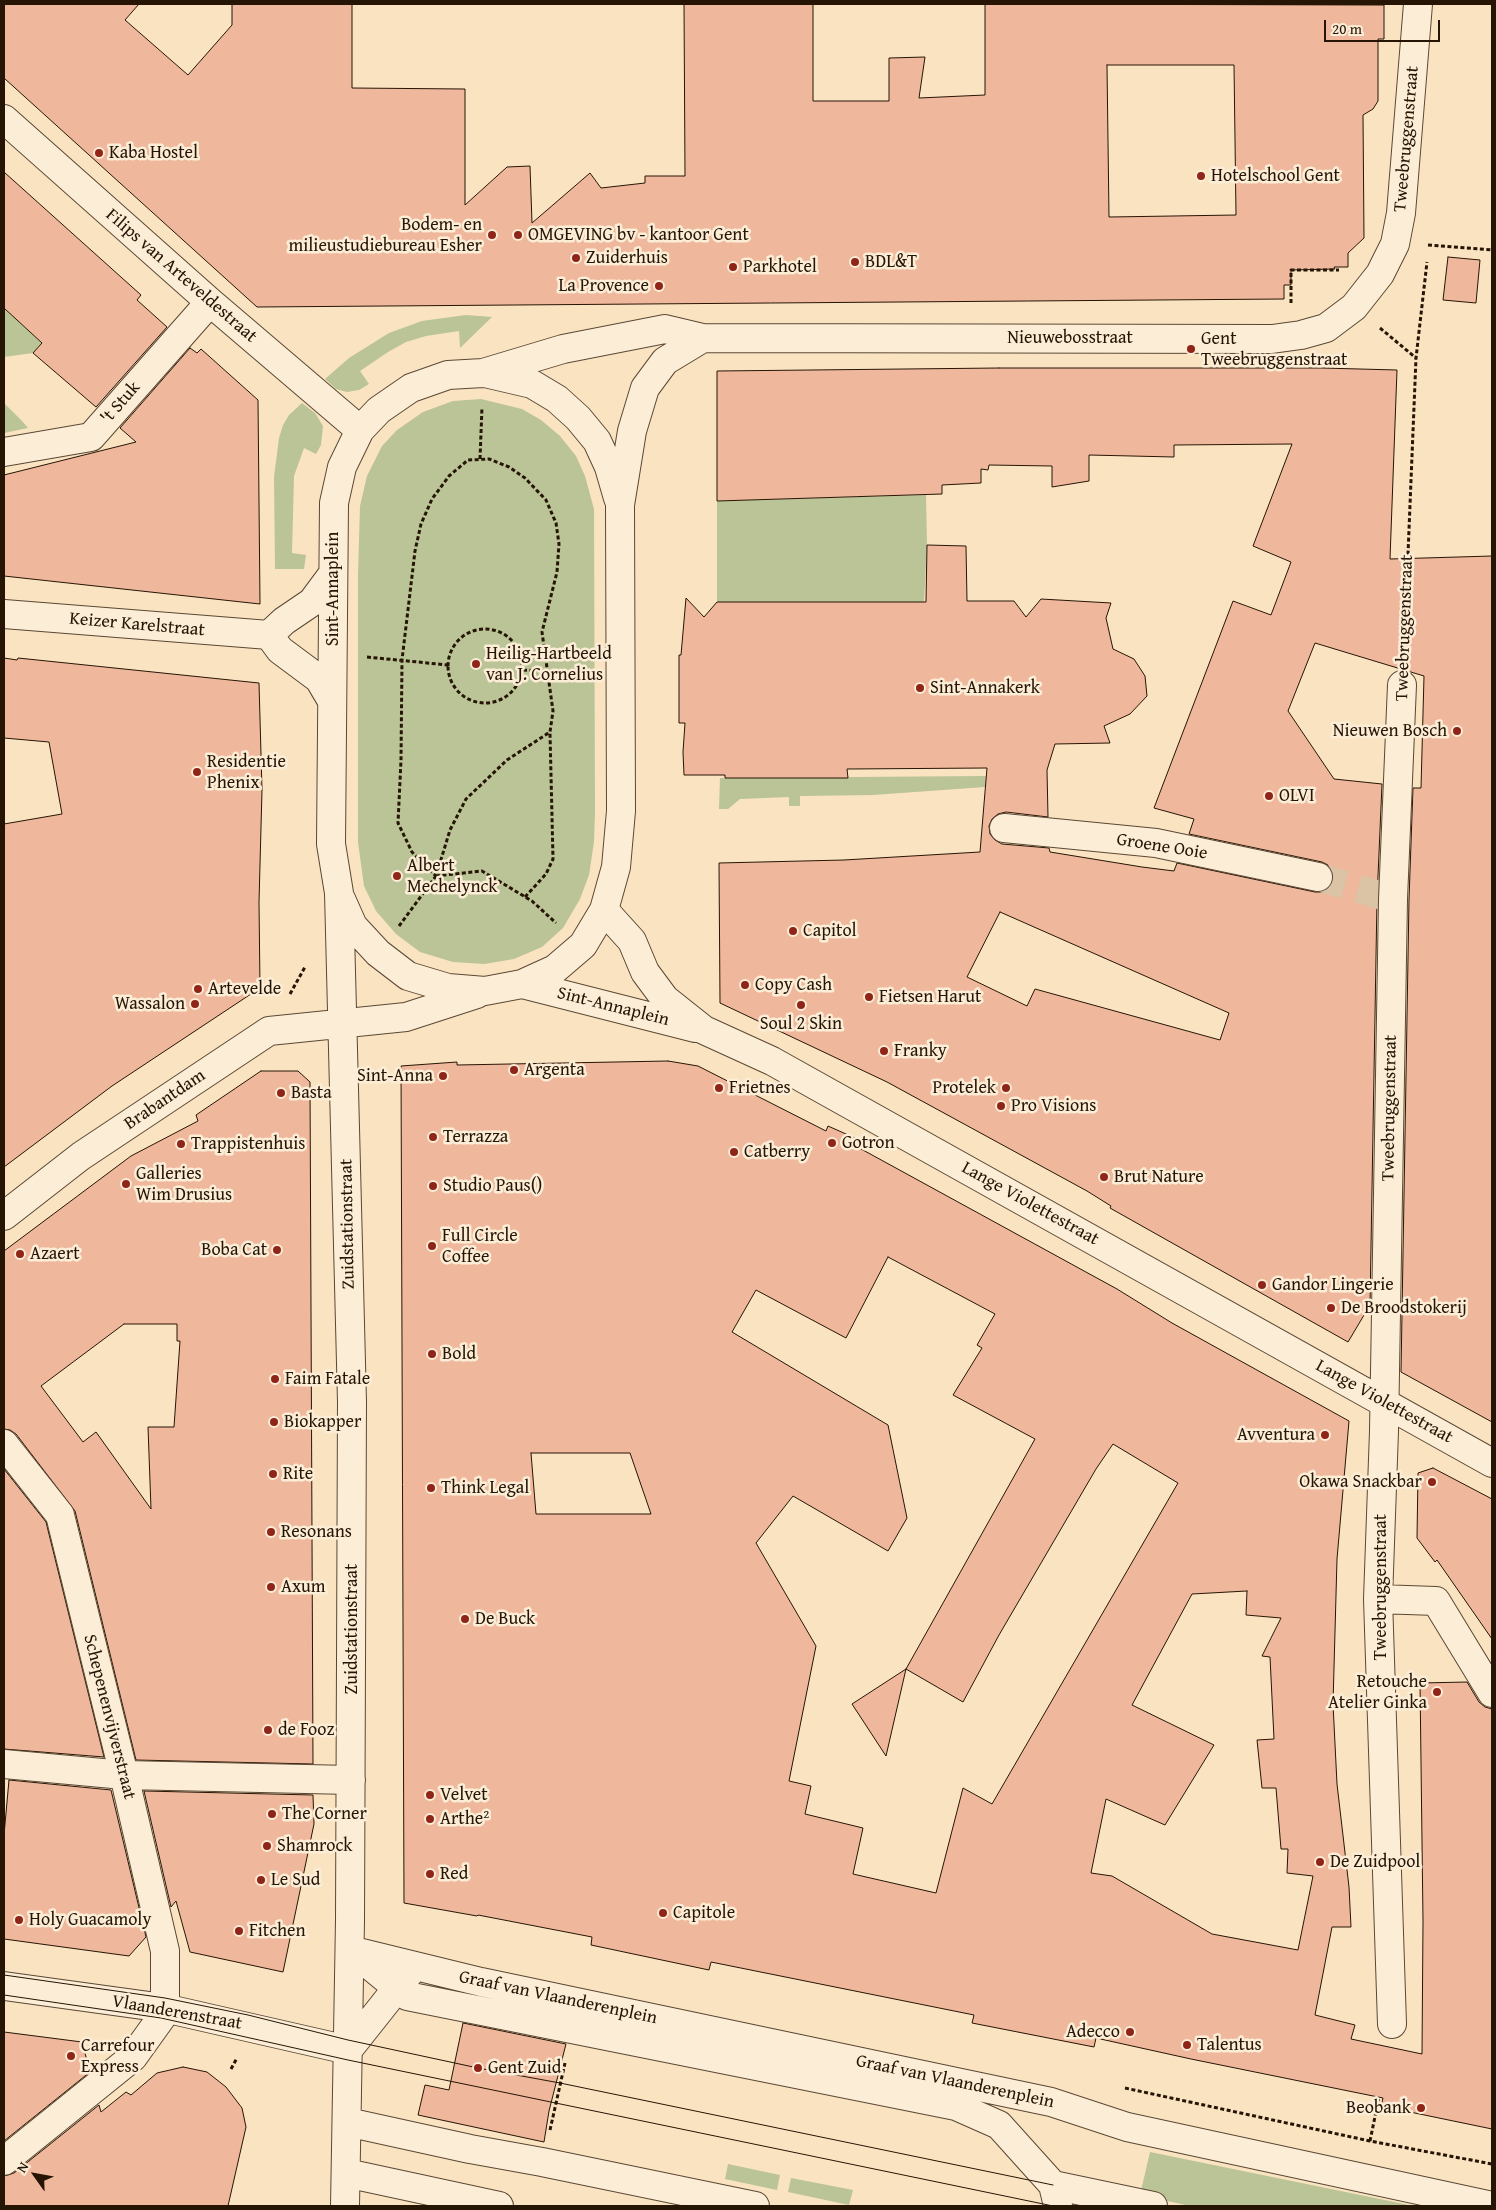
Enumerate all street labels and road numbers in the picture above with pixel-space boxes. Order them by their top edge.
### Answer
street label: Tweebruggenstraat [1390,65,1424,213]
street label: Filips van Arteveldestraat [101,204,261,348]
street label: Nieuwebosstraat [1007,327,1133,349]
street label: 't Stuk [97,377,145,429]
street label: Sint-Annaplein [322,532,344,646]
street label: Tweebruggenstraat [1392,554,1418,702]
street label: Keizer Karelstraat [68,608,206,642]
street label: Groene Ooie [1115,829,1209,865]
street label: Sint-Annaplein [555,983,671,1031]
street label: Tweebruggenstraat [1378,1035,1402,1181]
street label: Brabantdam [120,1065,210,1135]
street label: Lange Violettestraat [958,1157,1102,1251]
street label: Zuidstationstraat [336,1158,360,1290]
street label: Lange Violettestraat [1312,1355,1456,1449]
street label: Tweebruggenstraat [1370,1514,1392,1660]
street label: Zuidstationstraat [341,1564,363,1694]
street label: Schepenenvijverstraat [78,1632,140,1802]
street label: Graaf van Vlaanderenplein [457,1966,659,2030]
street label: Vlaanderenstraat [110,1991,244,2035]
street label: Graaf van Vlaanderenplein [854,2050,1056,2114]

